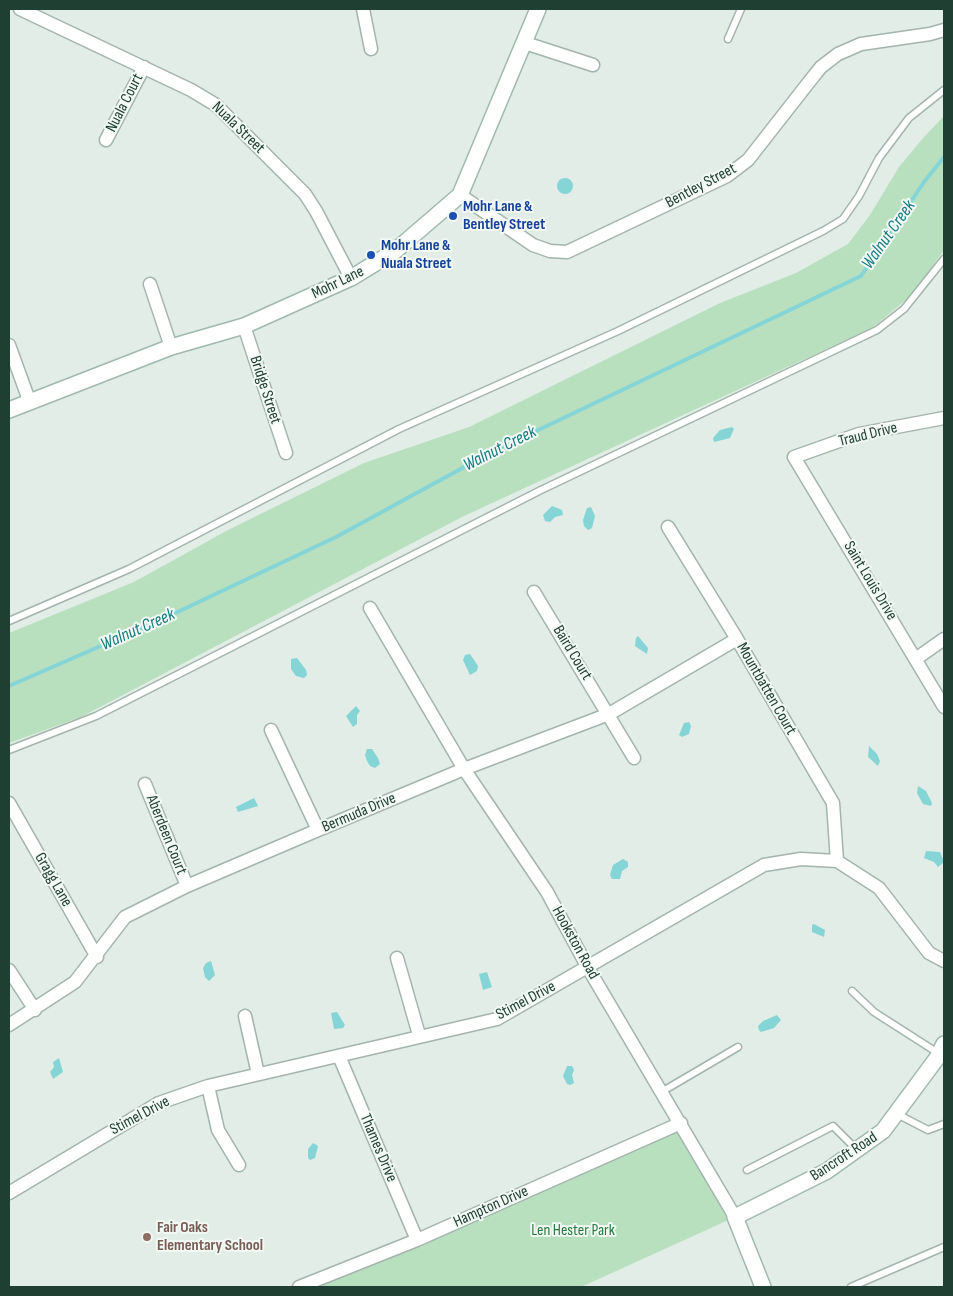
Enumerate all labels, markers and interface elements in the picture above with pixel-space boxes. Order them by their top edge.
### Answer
street label: Nuala Court [102,70,148,136]
street label: Nuala Street [207,98,269,158]
street label: Bentley Street [662,159,740,213]
water label: Walnut Creek [858,196,920,274]
place label: Mohr Lane & Bentley Street [463,197,545,235]
marker: Mohr Lane & Bentley Street [447,210,459,222]
place label: Mohr Lane & Nuala Street [381,236,452,274]
marker: Mohr Lane & Nuala Street [365,249,377,261]
street label: Mohr Lane [309,262,367,304]
street label: Bridge Street [245,354,285,426]
street label: Traud Drive [837,418,899,452]
water label: Walnut Creek [460,421,540,477]
street label: Saint Louis Drive [839,538,901,624]
water label: Walnut Creek [98,604,178,656]
street label: Baird Court [548,622,596,684]
street label: Mountbatten Court [732,639,800,739]
street label: Bermuda Drive [319,789,399,837]
street label: Aberdeen Court [141,792,191,878]
street label: Gragg Lane [30,850,76,910]
street label: Hookston Road [547,903,603,983]
street label: Stimel Drive [493,977,559,1025]
street label: Stimel Drive [107,1092,173,1140]
street label: Thames Drive [355,1111,401,1185]
street label: Bancroft Road [807,1128,881,1186]
street label: Hampton Drive [451,1182,531,1232]
place label: Fair Oaks Elementary School [157,1218,263,1256]
park label: Len Hester Park [531,1221,615,1241]
marker: Fair Oaks Elementary School [141,1231,153,1243]

